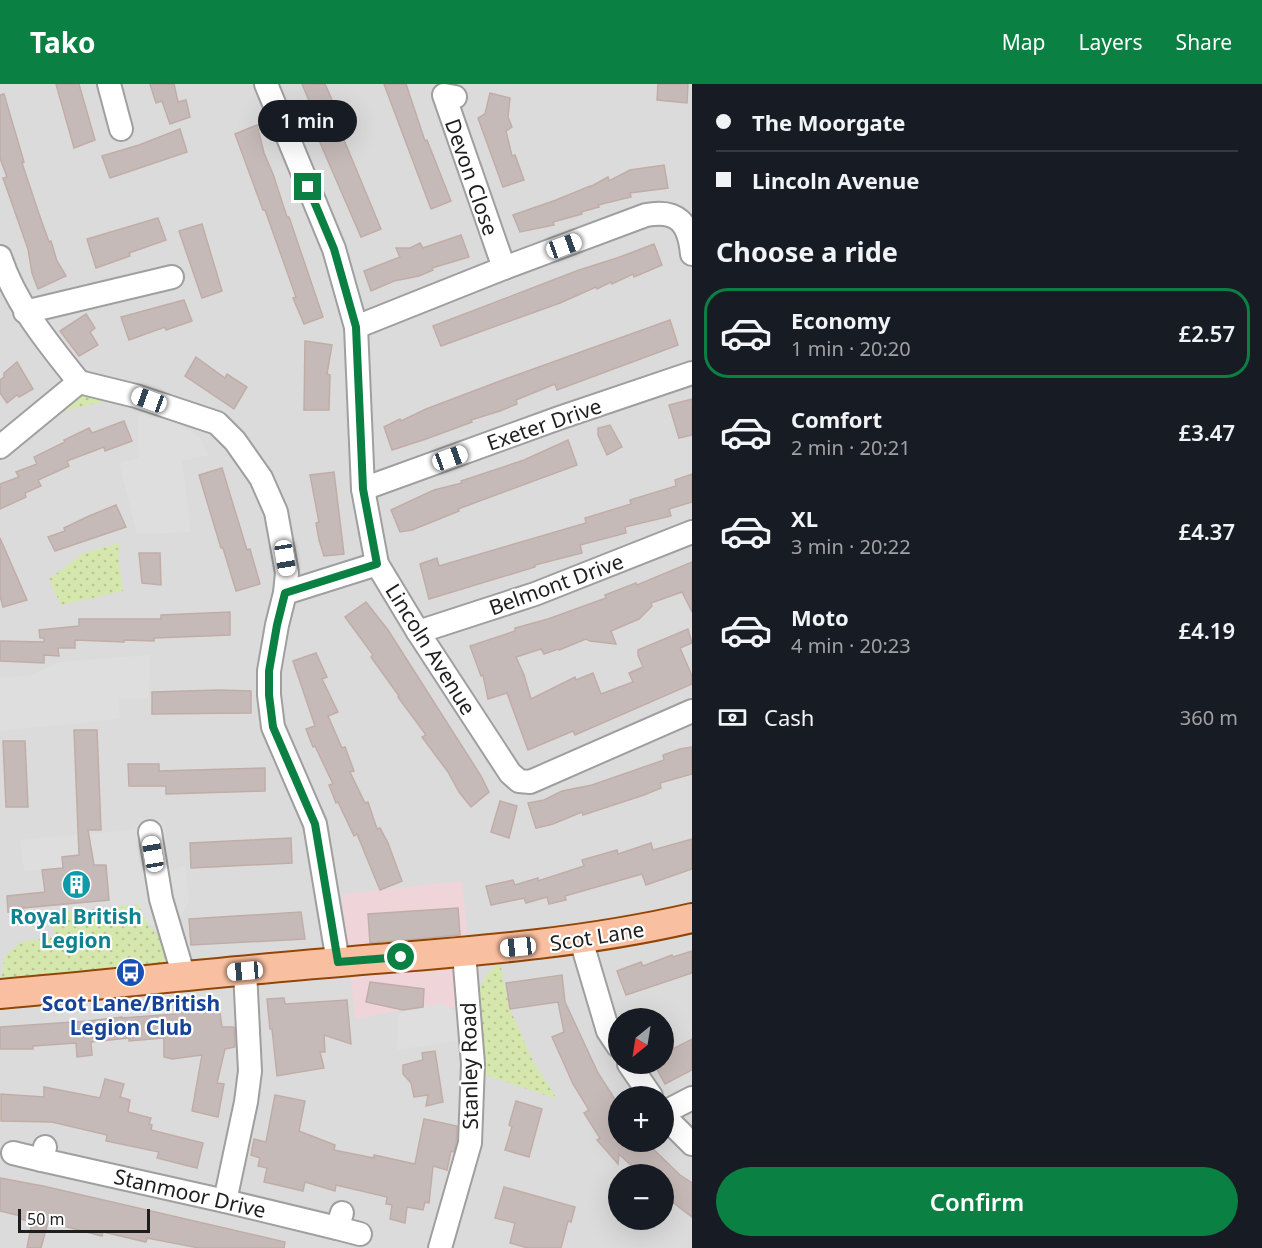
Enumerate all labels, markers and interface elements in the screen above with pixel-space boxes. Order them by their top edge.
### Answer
text: Tako [30,23,96,61]
text: Map [1002,28,1046,56]
text: Layers [1079,28,1143,56]
text: Share [1176,28,1232,56]
callout: 1 min [258,100,358,142]
text: 1 min [280,107,335,134]
text: The Moorgate [752,107,905,137]
street label: Devon Close [439,115,505,239]
text: Lincoln Avenue [752,165,920,195]
route end [294,173,321,200]
car [544,231,584,261]
text: Choose a ride [716,233,898,270]
text: Economy [791,305,890,335]
icon: car [719,306,773,360]
text: £2.57 [1179,318,1235,348]
text: 1 min · 20:20 [791,335,911,362]
car [129,385,169,415]
street label: Exeter Drive [483,391,605,457]
text: Comfort [791,404,882,434]
icon: car [719,405,773,459]
text: £3.47 [1179,417,1235,447]
text: 2 min · 20:21 [791,434,911,461]
car [430,443,470,473]
text: XL [791,503,818,533]
icon: car [719,504,773,558]
text: £4.37 [1179,516,1235,546]
text: 3 min · 20:22 [791,533,911,560]
car [273,539,297,577]
street label: Belmont Drive [485,547,627,621]
street label: Lincoln Avenue [379,578,483,720]
text: Moto [791,602,849,632]
icon: car [719,603,773,657]
text: £4.19 [1179,615,1235,645]
text: 4 min · 20:23 [791,632,911,659]
icon: cash [716,701,749,734]
text: Cash [764,702,814,732]
text: 360 m [1180,704,1238,731]
car [141,835,165,873]
building icon: Royal British Legion [60,869,92,901]
place label: Royal British Legion [10,902,142,954]
street label: Scot Lane [548,915,646,957]
car [499,936,537,958]
route start [387,943,414,970]
bus stop icon: Scot Lane/British Legion Club [115,956,147,988]
car [226,960,264,982]
place label: Scot Lane/British Legion Club [42,989,220,1041]
street label: Stanley Road [454,1002,484,1130]
north arrow [608,1008,674,1074]
map controls [608,1008,674,1230]
button: + [608,1086,674,1152]
street label: Stanmoor Drive [111,1162,269,1224]
button: − [608,1164,674,1230]
button: Confirm [716,1167,1238,1236]
scale bar [18,1206,150,1234]
text: 50 m [27,1208,64,1230]

